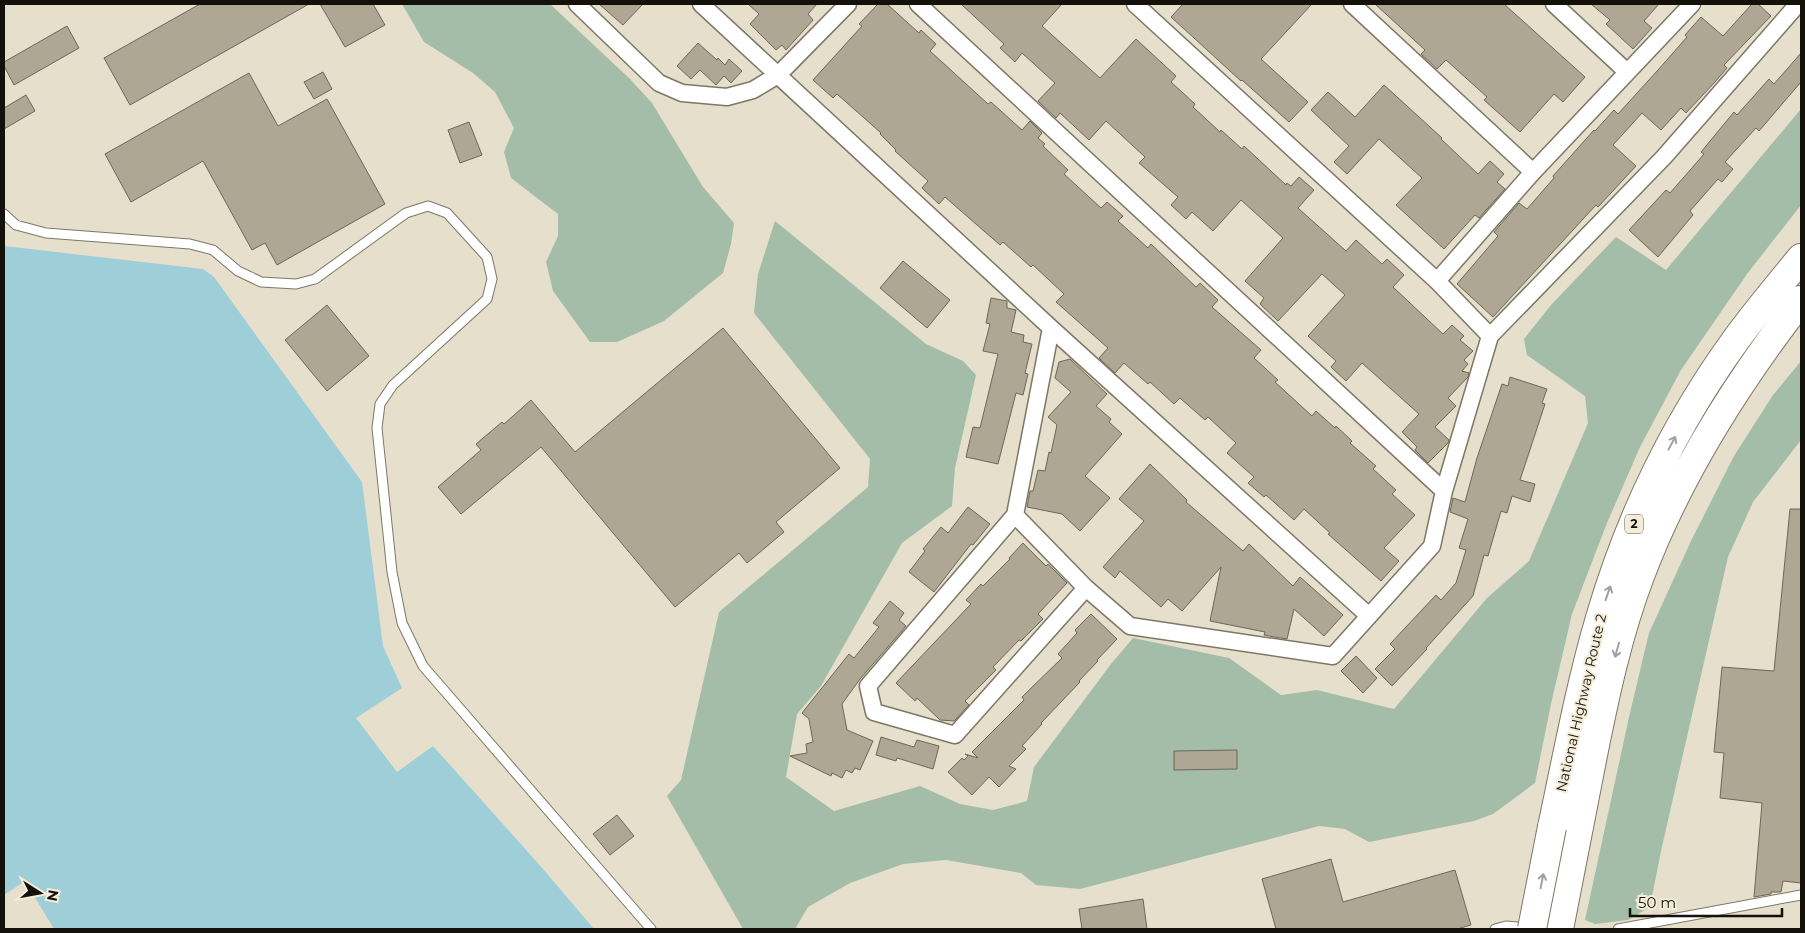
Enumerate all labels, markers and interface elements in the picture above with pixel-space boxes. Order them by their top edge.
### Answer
one-way arrow [1667,436,1677,451]
road number: 2 [1625,514,1643,534]
one-way arrow [1604,585,1614,601]
street label: National Highway Route 2 [1552,612,1610,794]
one-way arrow [1611,642,1621,658]
north arrow [15,868,65,918]
one-way arrow [1537,874,1547,890]
scale bar [1630,886,1782,918]
text: N [43,888,63,903]
text: 50 m [1638,893,1676,912]

